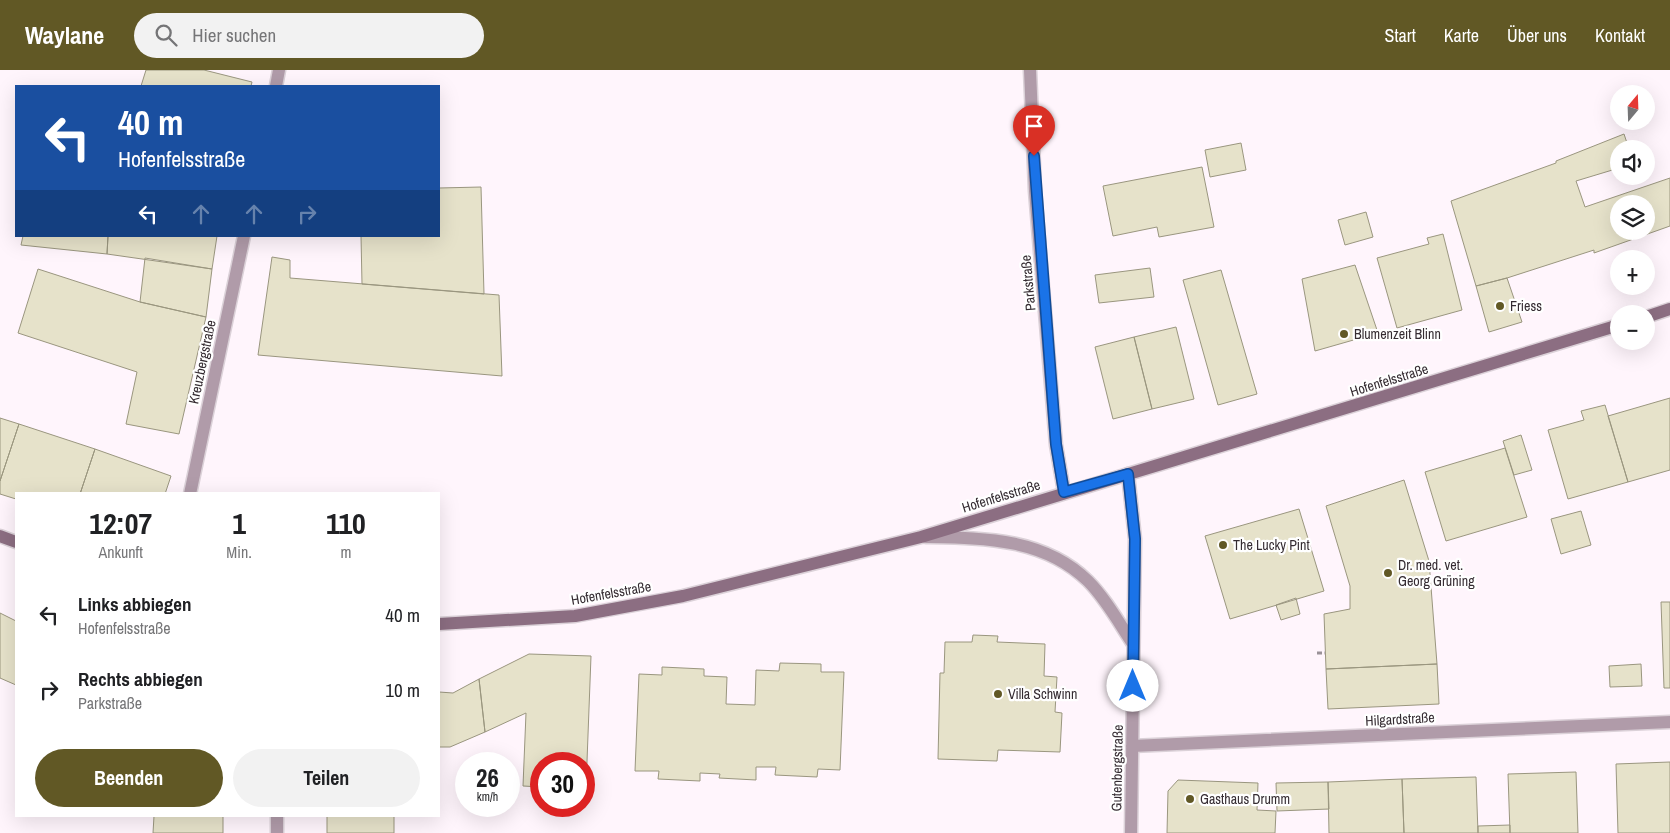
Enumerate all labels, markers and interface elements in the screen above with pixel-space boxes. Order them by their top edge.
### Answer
search box [134,13,484,58]
text: Waylane [25,19,104,51]
icon: search [152,21,180,49]
text: Hier suchen [192,22,276,48]
text: Start [1385,23,1416,48]
text: Karte [1444,23,1479,48]
text: Über uns [1507,23,1567,48]
text: Kontakt [1595,23,1645,48]
north arrow [1610,85,1655,130]
map controls [1610,85,1655,350]
text: 40 m [118,99,183,146]
icon: left [35,105,100,170]
pin [1013,105,1055,156]
icon: arrive [1020,112,1048,140]
button: sound [1610,140,1655,185]
text: Hofenfelsstraße [118,144,245,174]
button: layers [1610,195,1655,240]
icon: left [134,200,162,228]
icon: ahead [187,200,215,228]
icon: ahead [240,200,268,228]
icon: right [293,200,321,228]
button: + [1610,250,1655,295]
street label: Parkstraße [1017,254,1039,312]
place label: Friess [1510,297,1542,315]
marker: Friess [1494,300,1506,312]
button: − [1610,305,1655,350]
street label: Kreuzbergstraße [184,318,220,406]
place label: Blumenzeit Blinn [1354,325,1441,343]
marker: Blumenzeit Blinn [1338,328,1350,340]
street label: Hofenfelsstraße [1348,360,1430,400]
street label: Hofenfelsstraße [960,476,1042,516]
text: 12:07 [89,503,152,543]
text: 1 [232,503,246,543]
text: 110 [326,503,366,543]
place label: The Lucky Pint [1233,536,1310,554]
marker: The Lucky Pint [1217,539,1229,551]
text: Ankunft [98,541,143,563]
text: Min. [226,541,252,563]
text: m [340,541,351,563]
place label: Dr. med. vet. Georg Grüning [1398,556,1475,590]
marker: Dr. med. vet. Georg Grüning [1382,567,1394,579]
street label: Hofenfelsstraße [570,577,652,609]
text: Links abbiegen [78,591,191,617]
icon: left [35,601,63,629]
text: 40 m [385,602,420,628]
text: Hofenfelsstraße [78,617,171,639]
position arrow [1106,659,1158,711]
text: Rechts abbiegen [78,666,203,692]
icon: right [35,676,63,704]
text: 10 m [385,677,420,703]
place label: Villa Schwinn [1008,685,1077,703]
marker: Villa Schwinn [992,688,1004,700]
text: Parkstraße [78,692,142,714]
street label: Hilgardstraße [1365,708,1435,730]
street label: Gutenbergstraße [1107,724,1127,812]
button: Beenden [35,749,223,807]
button: Teilen [233,749,420,807]
speed limit sign: 30 [530,752,595,817]
text: 26 [476,761,499,795]
text: km/h [477,789,498,805]
place label: Gasthaus Drumm [1200,790,1290,808]
marker: Gasthaus Drumm [1184,793,1196,805]

